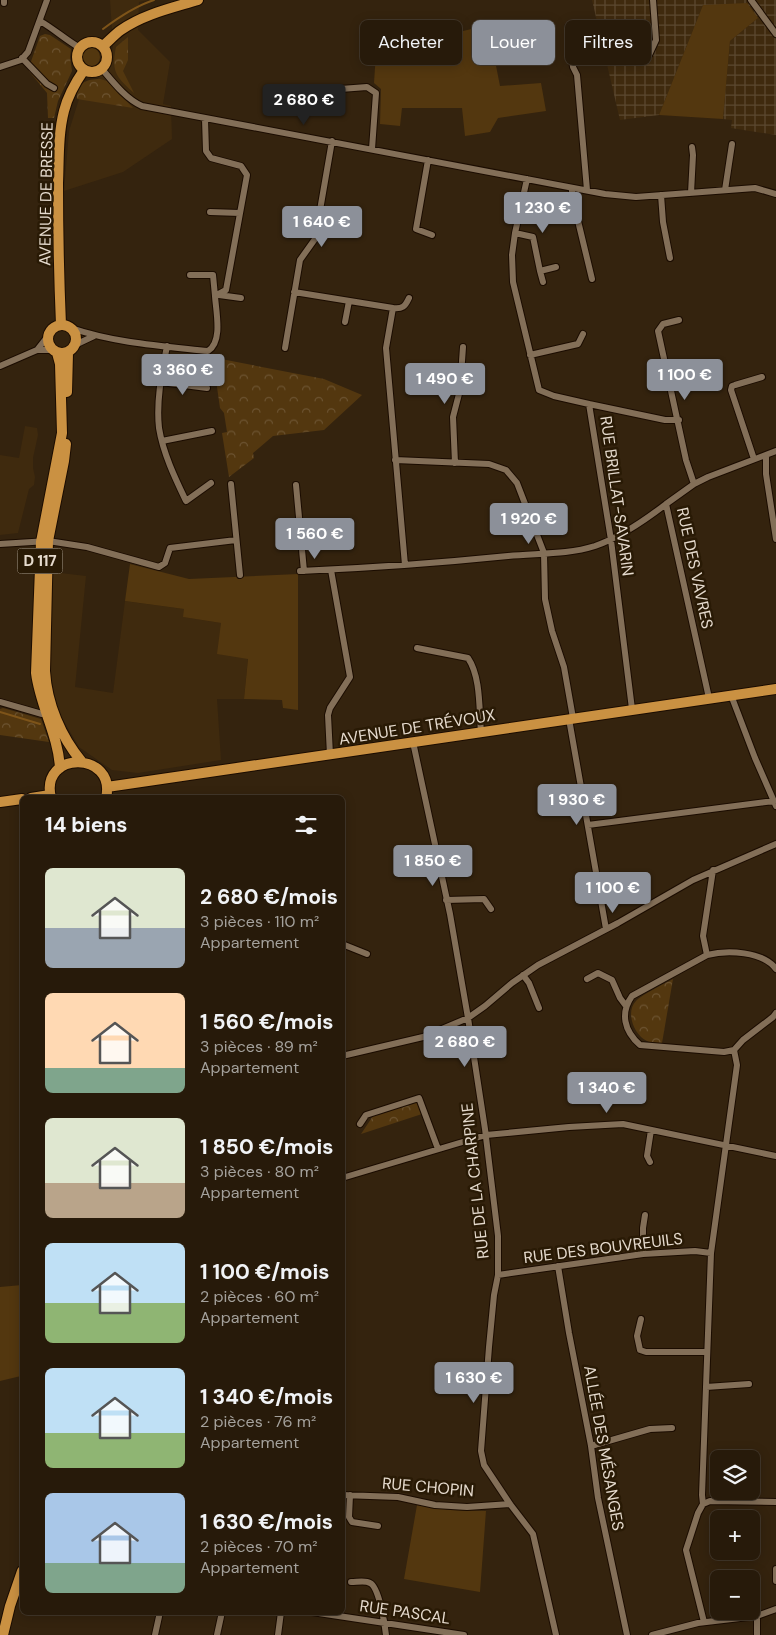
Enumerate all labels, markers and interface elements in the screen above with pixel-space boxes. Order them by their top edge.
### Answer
chip: Acheter [360,20,462,65]
chip: Louer [472,20,555,65]
chip: Filtres [565,20,651,65]
pin: 2 680 € [258,84,350,126]
text: 2 680 € [274,89,334,110]
street label: AVENUE DE BRESSE [34,122,58,266]
pin: 1 230 € [497,192,589,234]
text: 1 230 € [515,197,571,218]
pin: 1 640 € [276,206,368,248]
text: 1 640 € [293,211,351,232]
pin: 3 360 € [137,354,229,396]
pin: 1 100 € [639,358,731,401]
text: 3 360 € [153,359,213,380]
pin: 1 490 € [399,362,491,405]
text: 1 100 € [658,364,712,385]
text: 1 490 € [416,368,474,389]
street label: RUE BRILLAT-SAVARIN [595,414,639,578]
pin: 1 920 € [483,502,575,545]
street label: RUE DES VAVRES [672,505,718,631]
text: 1 920 € [501,508,557,529]
pin: 1 560 € [269,518,361,560]
text: 1 560 € [286,523,344,544]
road number: D 117 [18,548,62,574]
street label: AVENUE DE TRÉVOUX [337,704,497,750]
pin: 1 930 € [531,784,623,826]
text: 1 930 € [549,789,605,810]
text: 14 biens [45,811,128,839]
icon: filters [292,811,320,839]
pin: 1 850 € [387,844,479,887]
text: 1 850 € [404,850,462,871]
pin: 1 100 € [567,872,659,914]
text: 1 100 € [586,877,640,898]
text: 2 680 €/mois [200,883,338,911]
icon: home [85,888,145,948]
text: 3 pièces · 110 m² [200,911,319,932]
text: Appartement [200,932,299,953]
text: 1 560 €/mois [200,1008,333,1036]
icon: home [85,1013,145,1073]
pin: 2 680 € [419,1026,511,1068]
text: 2 680 € [435,1031,495,1052]
text: 3 pièces · 89 m² [200,1036,318,1057]
text: Appartement [200,1057,299,1078]
pin: 1 340 € [561,1072,653,1114]
text: 1 340 € [578,1077,636,1098]
street label: RUE DE LA CHARPINE [456,1102,494,1260]
text: 1 850 €/mois [200,1133,333,1161]
icon: home [85,1138,145,1198]
text: 3 pièces · 80 m² [200,1161,319,1182]
text: Appartement [200,1182,299,1203]
street label: RUE DES BOUVREUILS [522,1228,684,1268]
text: 1 100 €/mois [200,1258,329,1286]
icon: home [85,1263,145,1323]
text: 2 pièces · 60 m² [200,1286,319,1307]
text: Appartement [200,1307,299,1328]
pin: 1 630 € [428,1362,520,1404]
street label: ALLÉE DES MÉSANGES [579,1364,629,1532]
text: 1 630 € [445,1367,503,1388]
text: 1 340 €/mois [200,1383,333,1411]
icon: home [85,1388,145,1448]
text: 2 pièces · 76 m² [200,1411,316,1432]
text: Appartement [200,1432,299,1453]
map controls [710,1450,760,1620]
button: layers [710,1450,760,1500]
street label: RUE CHOPIN [381,1473,475,1501]
text: 1 630 €/mois [200,1508,333,1536]
button: + [710,1510,760,1560]
icon: home [85,1513,145,1573]
text: 2 pièces · 70 m² [200,1536,317,1557]
text: Appartement [200,1557,299,1578]
button: − [710,1570,760,1620]
street label: RUE PASCAL [358,1595,452,1629]

